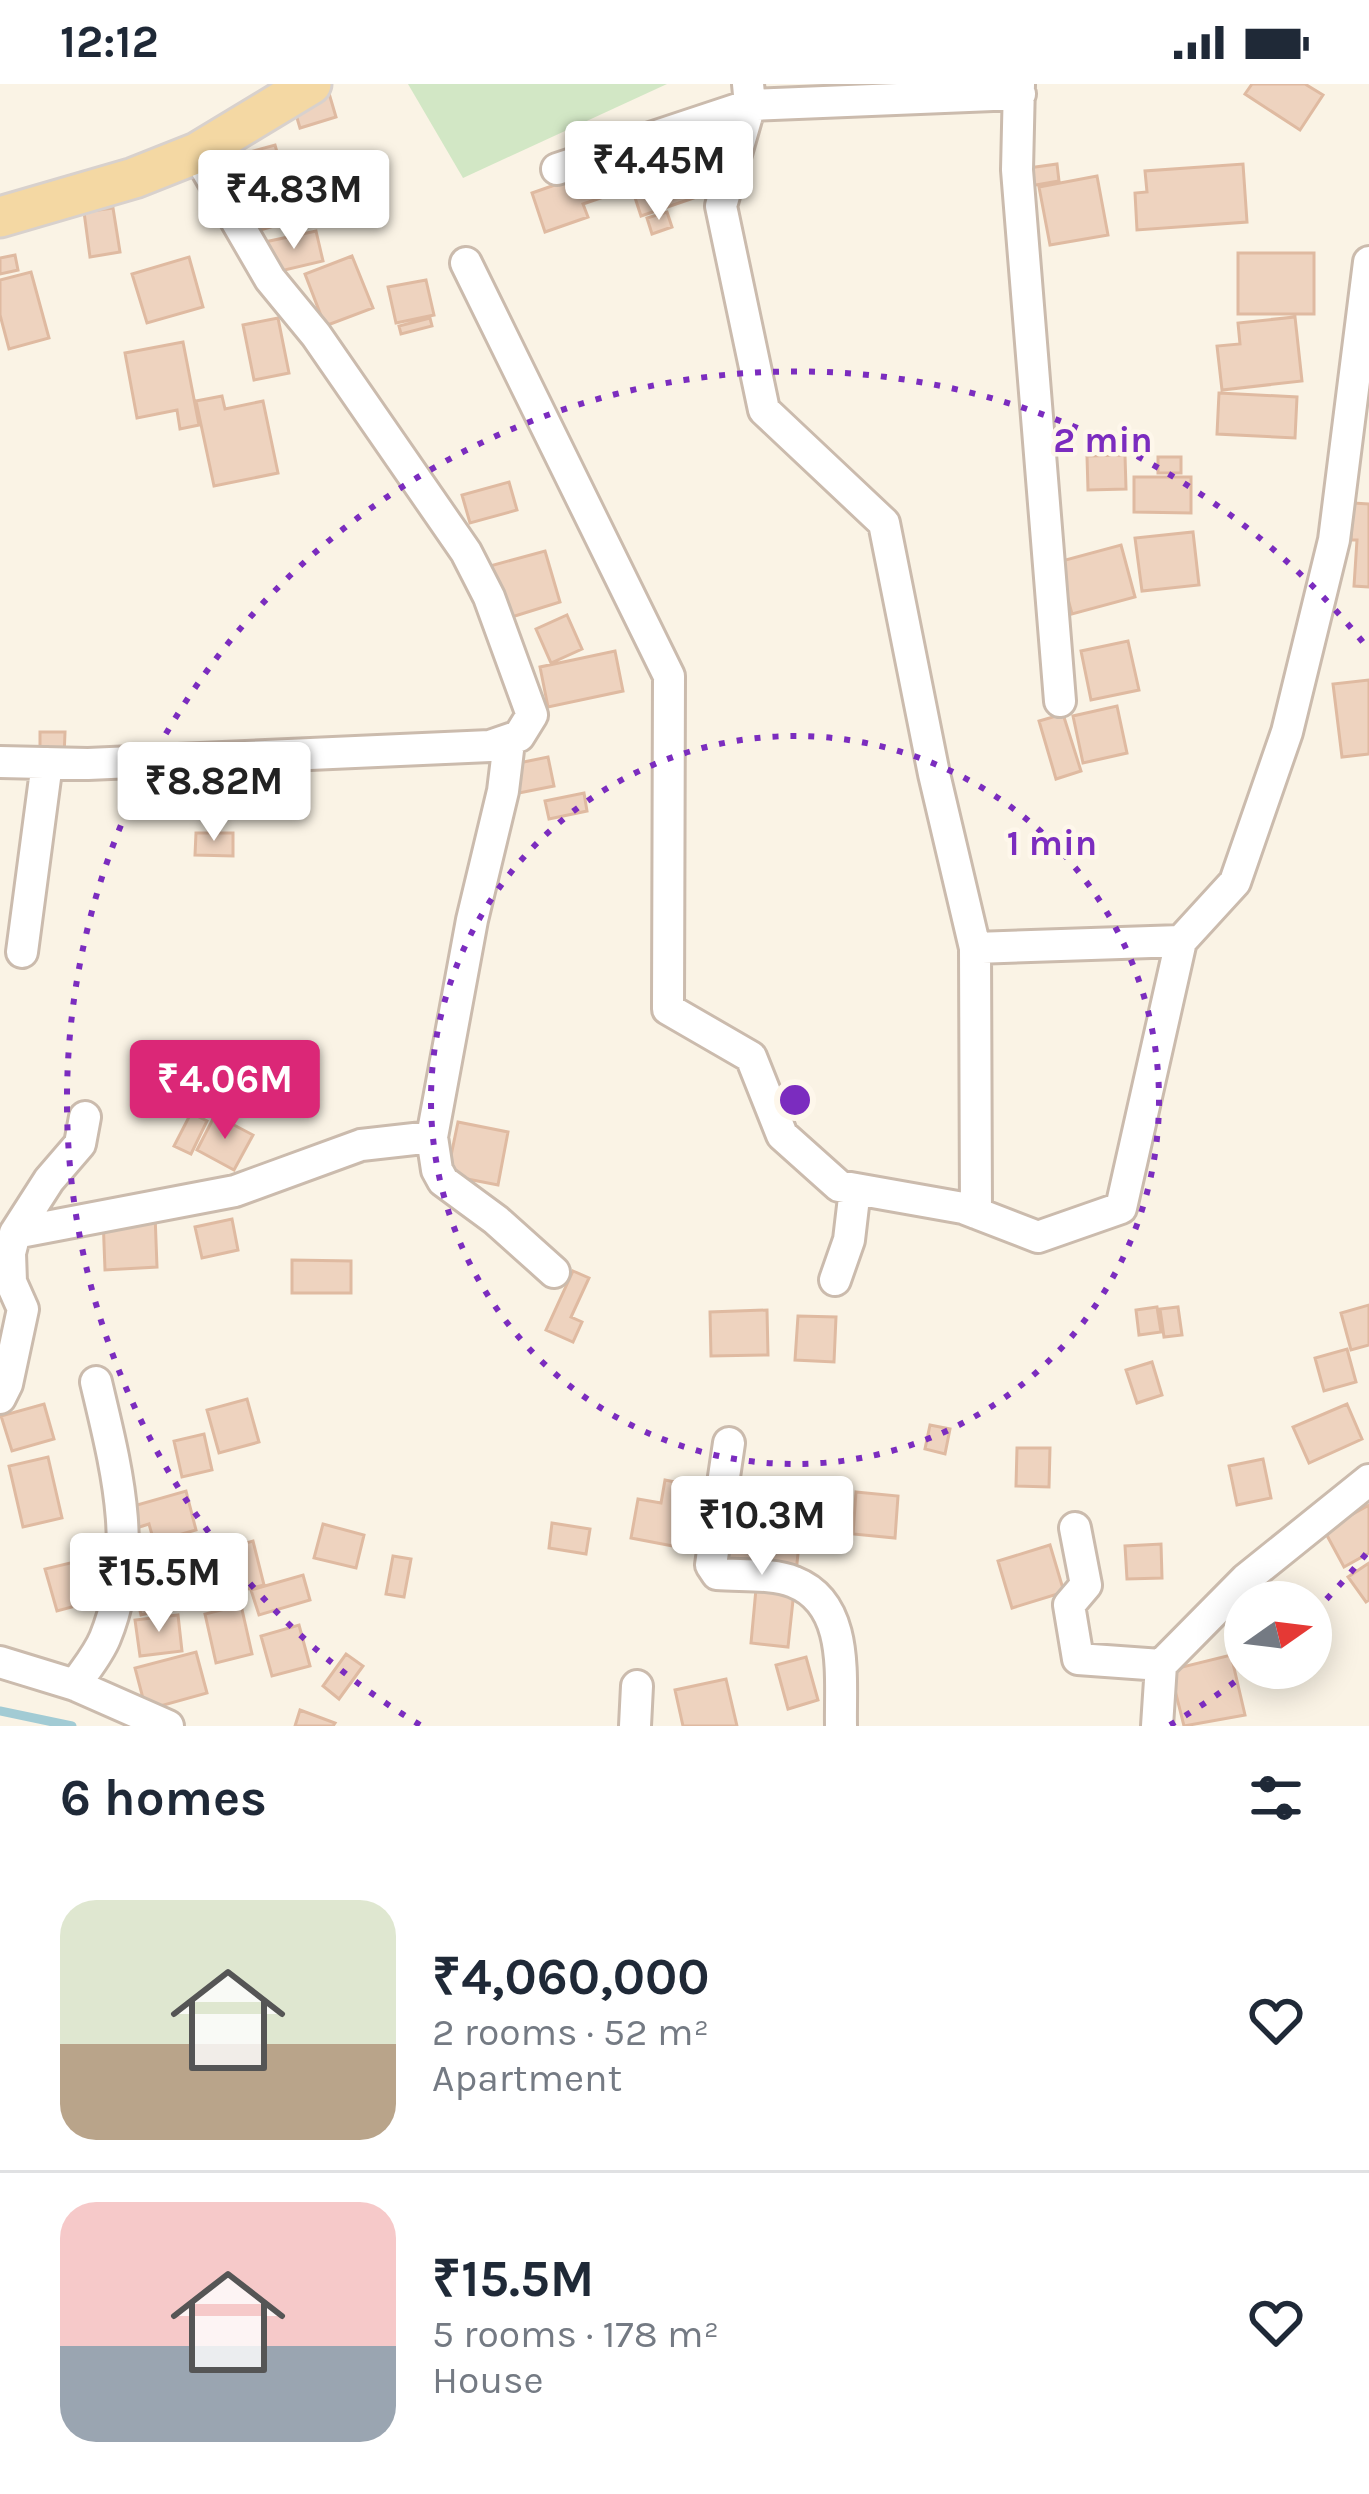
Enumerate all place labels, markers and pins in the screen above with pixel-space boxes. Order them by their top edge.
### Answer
pin: ₹4.45M [561,121,757,223]
pin: ₹4.83M [196,150,392,252]
pin: ₹8.82M [116,742,312,844]
pin: ₹4.06M [127,1040,323,1142]
centre of rings [774,1079,816,1121]
pin: ₹10.3M [664,1476,860,1578]
pin: ₹15.5M [61,1533,257,1635]

